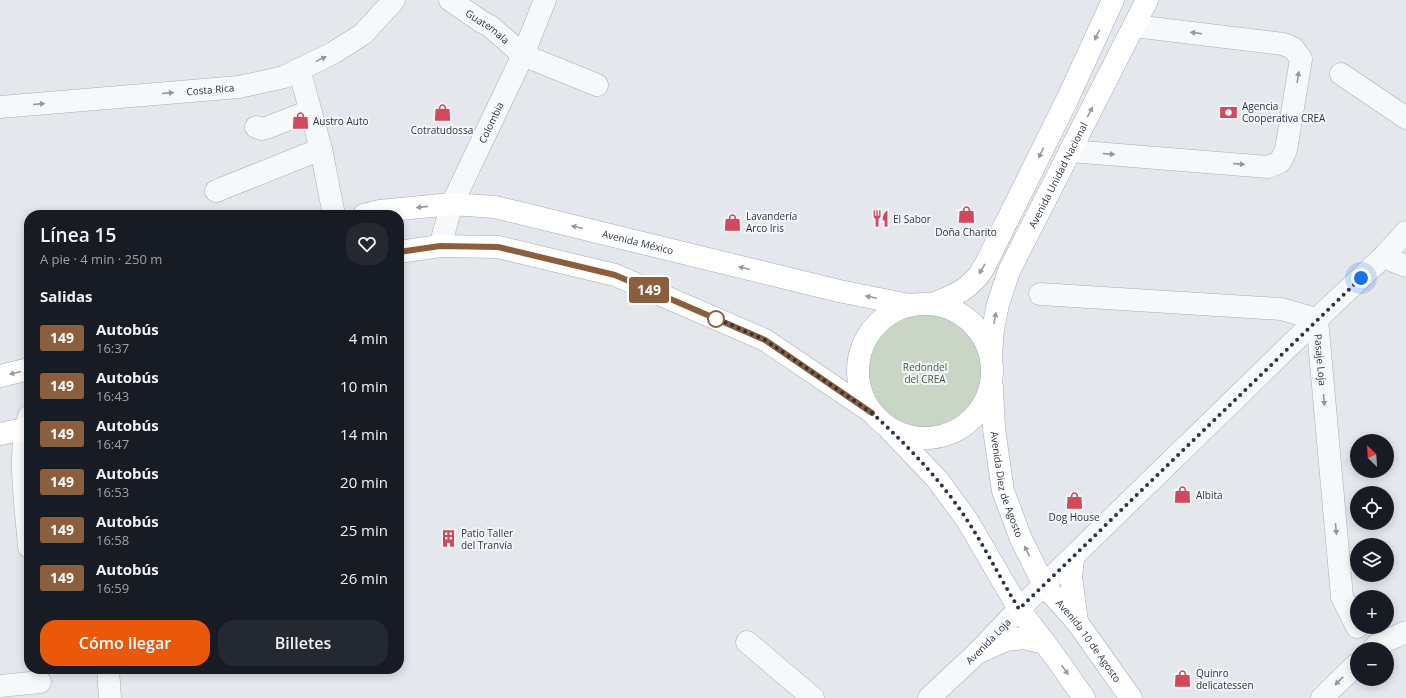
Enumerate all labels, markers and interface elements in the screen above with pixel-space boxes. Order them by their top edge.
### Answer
street label: Guatemala [463,6,512,47]
one-way arrow [1094,30,1100,41]
one-way arrow [1190,30,1202,37]
one-way arrow [315,56,327,62]
one-way arrow [1295,71,1301,83]
street label: Costa Rica [186,80,235,98]
one-way arrow [162,89,174,96]
street label: Colombia [475,99,507,145]
place label: Agencia Cooperativa CREA [1242,99,1326,125]
one-way arrow [33,100,45,107]
bank icon: Agencia Cooperativa CREA [1219,102,1239,122]
shop icon: Cotratudossa [432,103,452,123]
one-way arrow [1087,106,1094,117]
shop icon: Austro Auto [290,111,310,131]
place label: Austro Auto [313,114,369,128]
street label: Avenida Unidad Nacional [1025,120,1091,230]
place label: Cotratudossa [411,123,473,137]
one-way arrow [1038,147,1044,159]
one-way arrow [1103,151,1115,158]
one-way arrow [1233,161,1245,168]
one-way arrow [416,203,428,210]
shop icon: Doña Charito [956,205,976,225]
place label: Lavandería Arco Iris [746,209,797,235]
restaurant icon: El Sabor [870,209,890,229]
shop icon: Lavandería Arco Iris [723,212,743,232]
place label: El Sabor [893,212,931,226]
text: Línea 15 [40,222,116,248]
button: heart [346,223,388,265]
one-way arrow [571,223,583,229]
place label: Doña Charito [935,225,997,239]
street label: Avenida México [601,226,675,257]
text: A pie · 4 min · 250 m [40,250,162,268]
one-way arrow [979,263,986,275]
one-way arrow [738,264,751,270]
your location [1351,268,1371,288]
line badge: 149 [626,277,672,303]
text: 149 [637,280,661,299]
text: Salidas [40,286,93,306]
one-way arrow [865,294,877,300]
unlabelled marker [707,310,725,328]
one-way arrow [992,312,998,324]
text: Autobús [96,319,159,339]
text: 149 [50,328,74,347]
text: 4 min [349,328,388,348]
street label: Pasaje Loja [1311,333,1330,386]
text: 16:37 [96,339,129,357]
park label: Redondel del CREA [903,360,947,386]
text: Autobús [96,367,159,387]
one-way arrow [8,370,21,376]
text: 149 [50,376,74,395]
text: 10 min [340,376,388,396]
text: 16:43 [96,387,129,405]
one-way arrow [1321,394,1328,406]
text: Autobús [96,415,159,435]
text: 149 [50,424,74,443]
text: 14 min [340,424,388,444]
street label: Avenida Diez de Agosto [987,430,1027,539]
north arrow [1350,434,1394,478]
map controls [1350,434,1394,686]
text: 16:47 [96,435,129,453]
text: Autobús [96,463,159,483]
text: 149 [50,472,74,491]
text: 20 min [340,472,388,492]
text: 16:53 [96,483,129,501]
shop icon: Albita [1173,485,1193,505]
button: locate [1350,486,1394,530]
place label: Albita [1196,488,1223,502]
shop icon: Dog House [1064,490,1084,510]
place label: Dog House [1048,510,1100,524]
text: Autobús [96,511,159,531]
text: 149 [50,520,74,539]
text: 25 min [340,520,388,540]
one-way arrow [1333,523,1339,535]
place label: Patio Taller del Tranvía [461,526,513,552]
building icon: Patio Taller del Tranvía [438,529,458,549]
text: 16:58 [96,531,129,549]
button: layers [1350,538,1394,582]
one-way arrow [1023,545,1030,556]
text: Autobús [96,559,159,579]
text: 149 [50,568,74,587]
text: 26 min [340,568,388,588]
text: 16:59 [96,579,129,597]
button: + [1350,590,1394,634]
street label: Avenida 10 de Agosto [1053,596,1125,685]
street label: Avenida Loja [962,615,1014,667]
button: Cómo llegar [40,620,210,666]
button: Billetes [218,620,388,666]
button: − [1350,642,1394,686]
one-way arrow [1061,665,1069,675]
place label: Quinro delicatessen [1196,666,1254,692]
shop icon: Quinro delicatessen [1173,669,1193,689]
one-way arrow [1334,676,1344,686]

